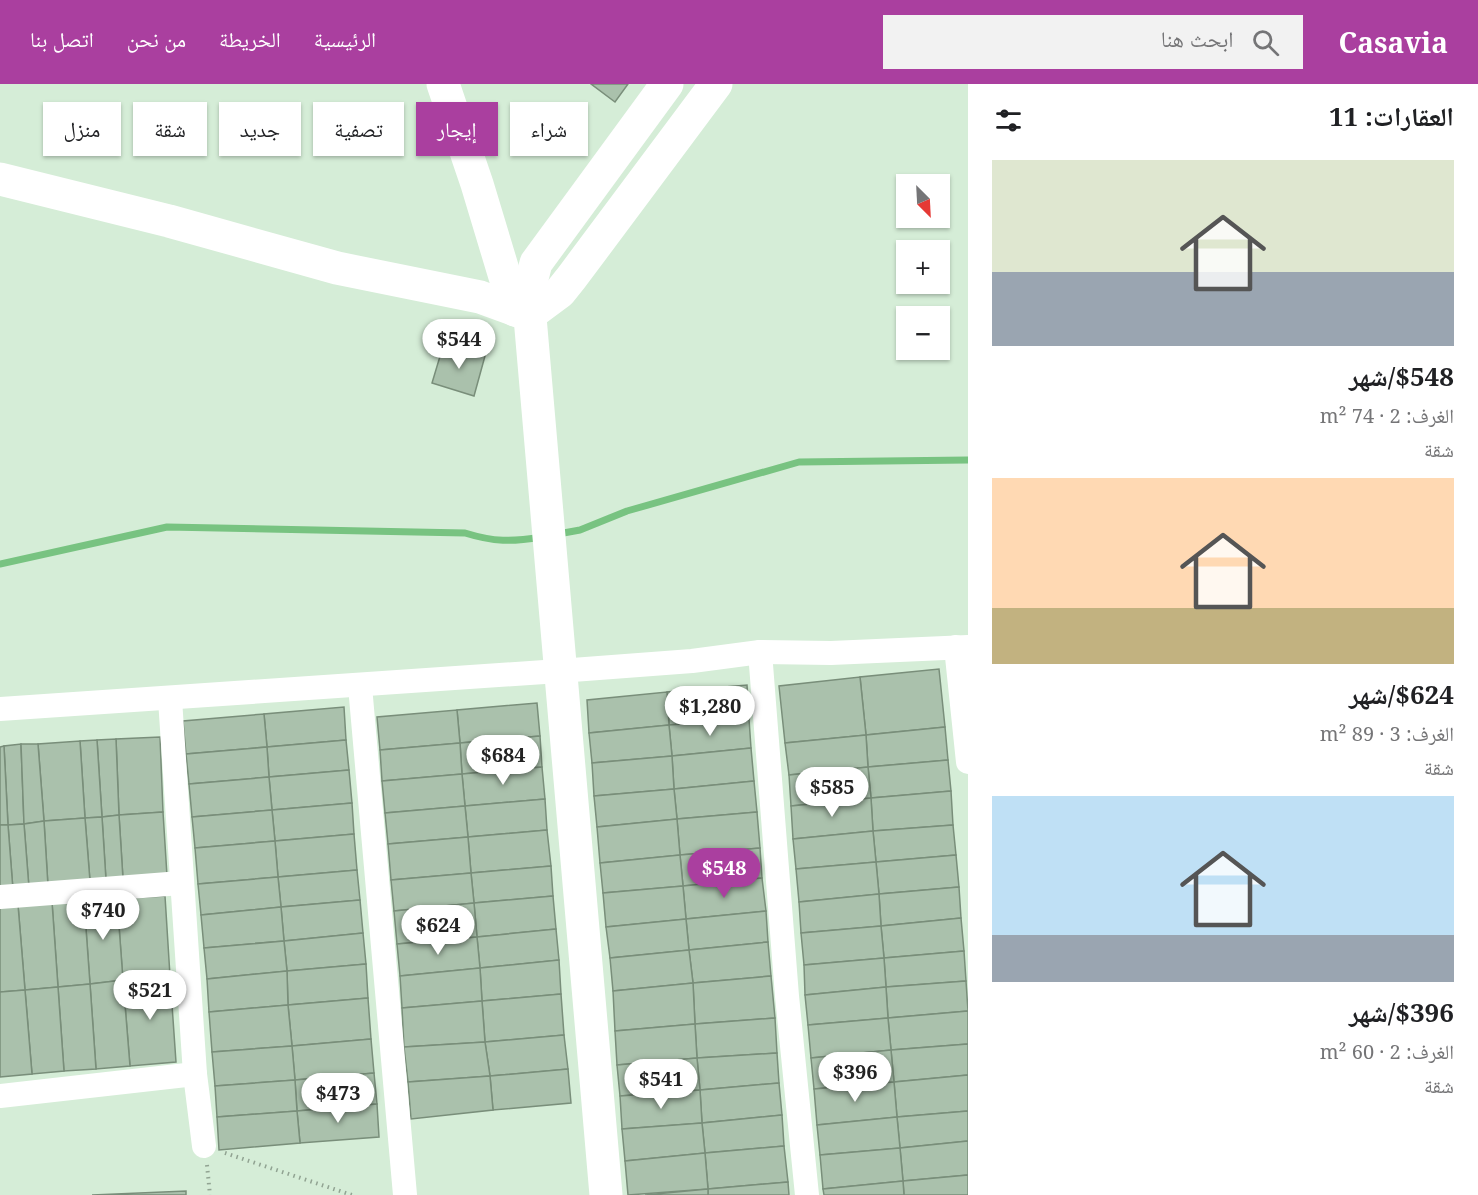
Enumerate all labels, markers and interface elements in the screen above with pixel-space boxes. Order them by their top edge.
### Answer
search box [883,15,1303,69]
text: ابحث هنا [1161,23,1234,53]
text: Casavia [1339,23,1448,61]
text: اتصل بنا [30,25,94,53]
text: من نحن [127,25,186,53]
text: الخريطة [219,25,281,53]
text: الرئيسية [314,25,376,53]
icon: search [1249,26,1282,59]
text: العقارات: 11 [1329,98,1454,134]
chip: منزل [43,102,121,156]
chip: شقة [133,102,207,156]
chip: جديد [219,102,301,156]
chip: تصفية [313,102,404,156]
chip: إيجار [416,102,498,156]
chip: شراء [510,102,588,156]
icon: filters [992,104,1025,137]
north arrow [896,174,950,228]
map controls [896,174,950,360]
icon: home [1169,199,1277,307]
button: + [896,240,950,294]
button: − [896,306,950,360]
pin: $544 [423,319,495,370]
text: $544 [436,325,482,352]
text: $548/شهر [1349,358,1454,394]
text: الغرف: 2 · 74 m² [1320,402,1454,429]
text: شقة [1424,436,1454,463]
icon: home [1169,517,1277,625]
text: $624/شهر [1349,676,1454,712]
pin: $1,280 [661,686,759,737]
text: $1,280 [679,692,741,719]
text: الغرف: 3 · 89 m² [1320,720,1454,747]
pin: $684 [467,735,539,786]
text: $684 [480,741,526,768]
text: شقة [1424,754,1454,781]
pin: $585 [796,767,868,818]
text: $585 [809,773,855,800]
icon: home [1169,835,1277,943]
pin: $548 [688,848,760,899]
text: $548 [701,854,747,881]
pin: $740 [67,890,139,941]
text: $740 [80,896,126,923]
pin: $624 [402,905,474,956]
text: $624 [415,911,461,938]
pin: $521 [114,970,186,1021]
text: $521 [127,976,173,1003]
text: $396/شهر [1349,994,1454,1030]
text: الغرف: 2 · 60 m² [1320,1038,1454,1065]
pin: $396 [819,1052,891,1103]
text: $396 [832,1058,878,1085]
pin: $541 [625,1059,697,1110]
text: $541 [638,1065,684,1092]
text: شقة [1424,1072,1454,1099]
pin: $473 [302,1073,374,1124]
text: $473 [315,1079,361,1106]

